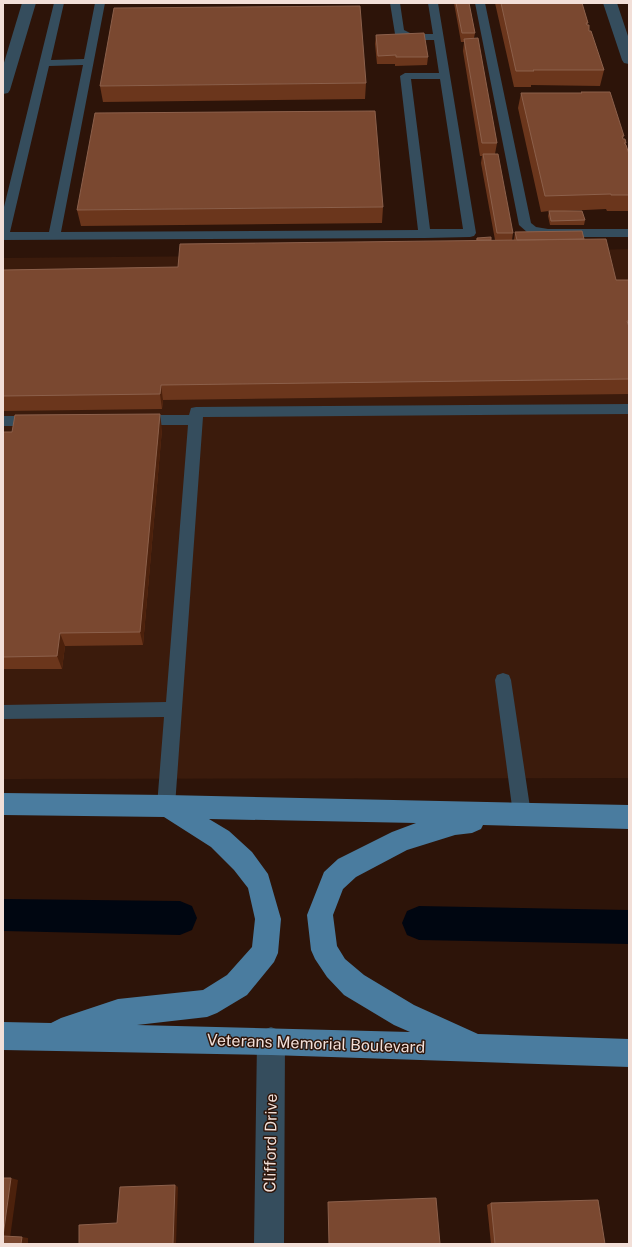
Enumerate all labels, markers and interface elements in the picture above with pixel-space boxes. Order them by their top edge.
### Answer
street label: Veterans Memorial Boulevard [206,1030,425,1057]
street label: Clifford Drive [260,1093,281,1193]

